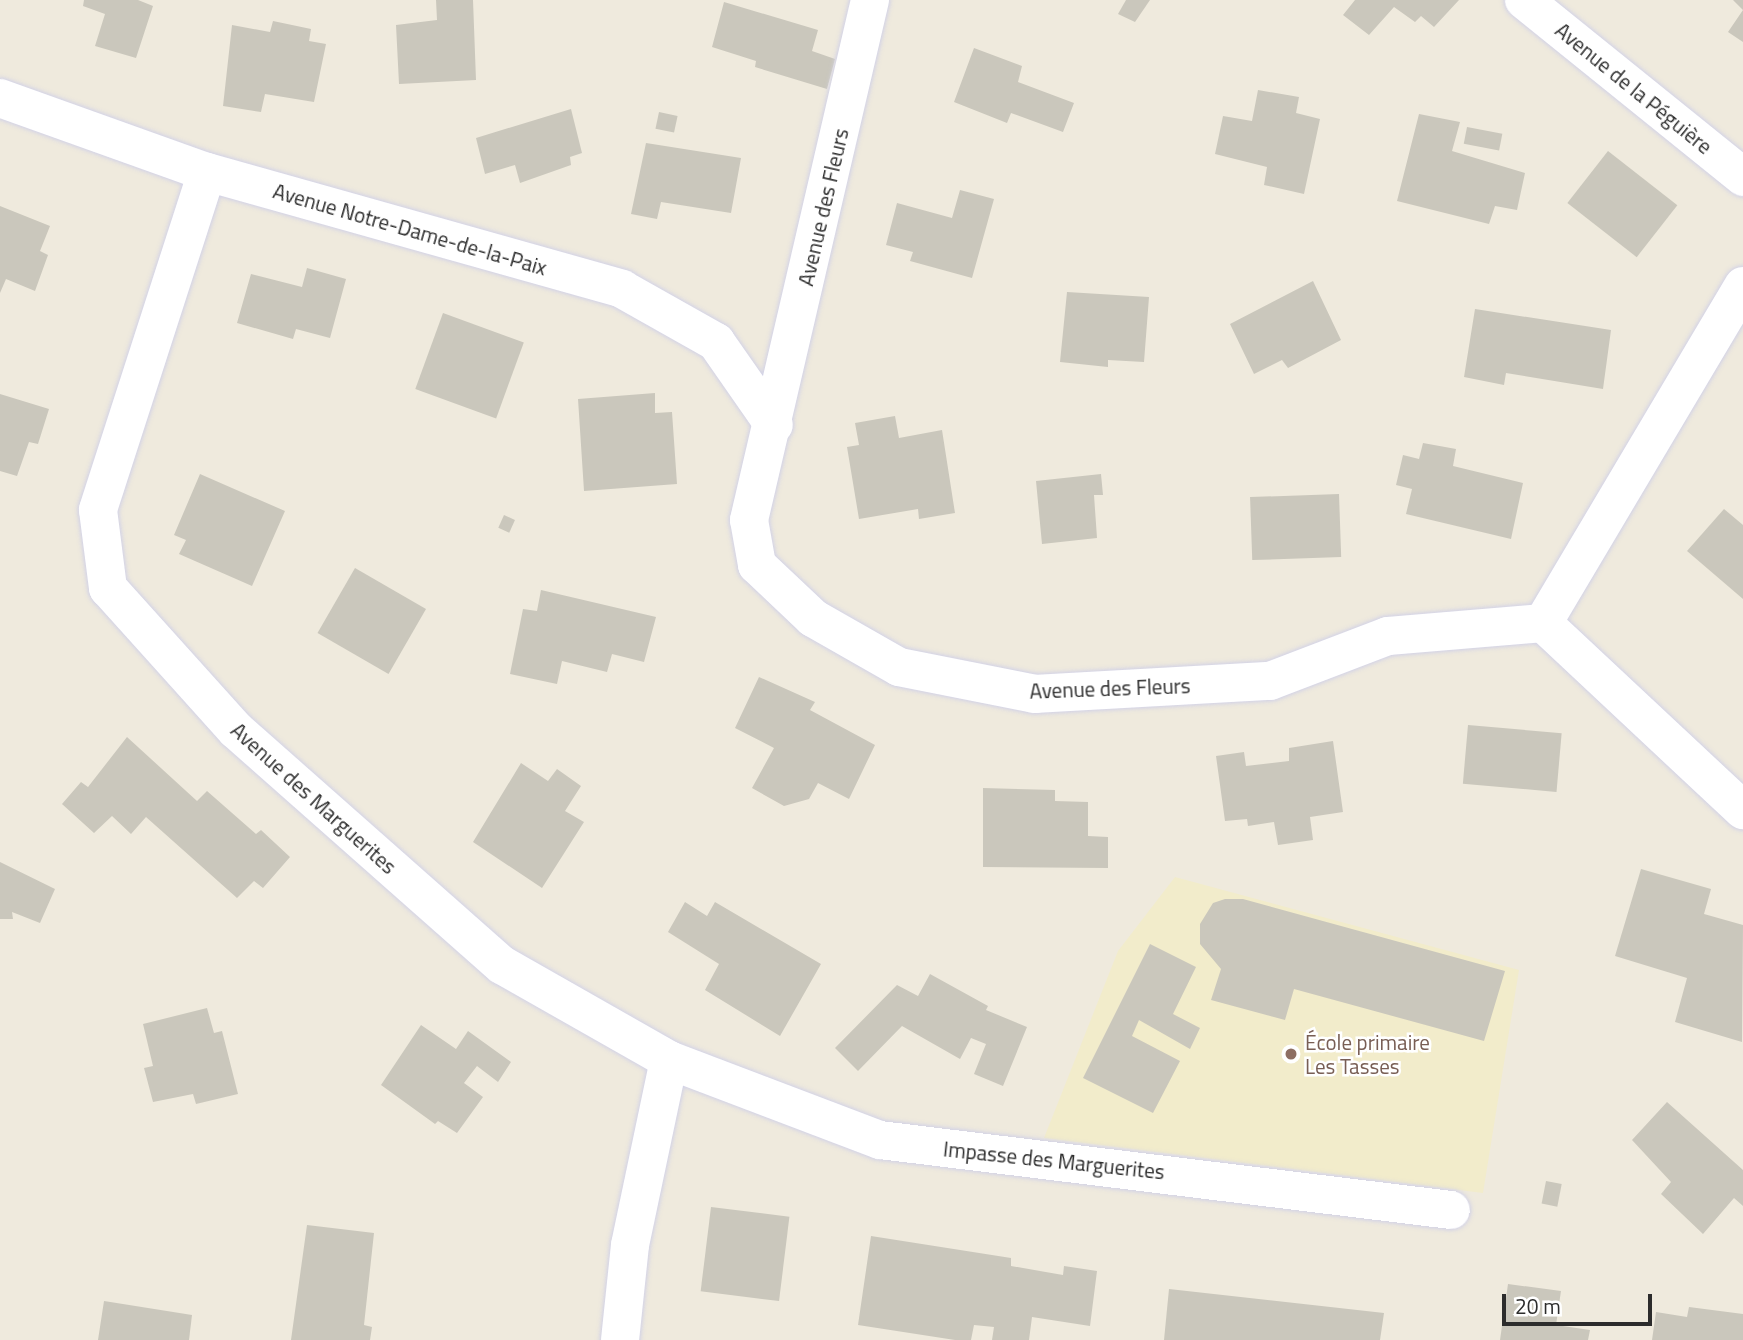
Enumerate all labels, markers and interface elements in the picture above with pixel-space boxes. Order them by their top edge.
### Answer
street label: Avenue de la Péguière [1551,17,1717,159]
street label: Avenue des Fleurs [793,126,853,288]
street label: Avenue Notre-Dame-de-la-Paix [270,178,550,280]
street label: Avenue des Fleurs [1029,673,1191,703]
street label: Avenue des Marguerites [226,717,402,879]
place label: École primaire Les Tasses [1305,1029,1430,1079]
marker: École primaire Les Tasses [1283,1046,1299,1062]
street label: Impasse des Marguerites [942,1136,1166,1184]
scale bar [1505,1280,1656,1324]
text: 20 m [1515,1290,1561,1322]

